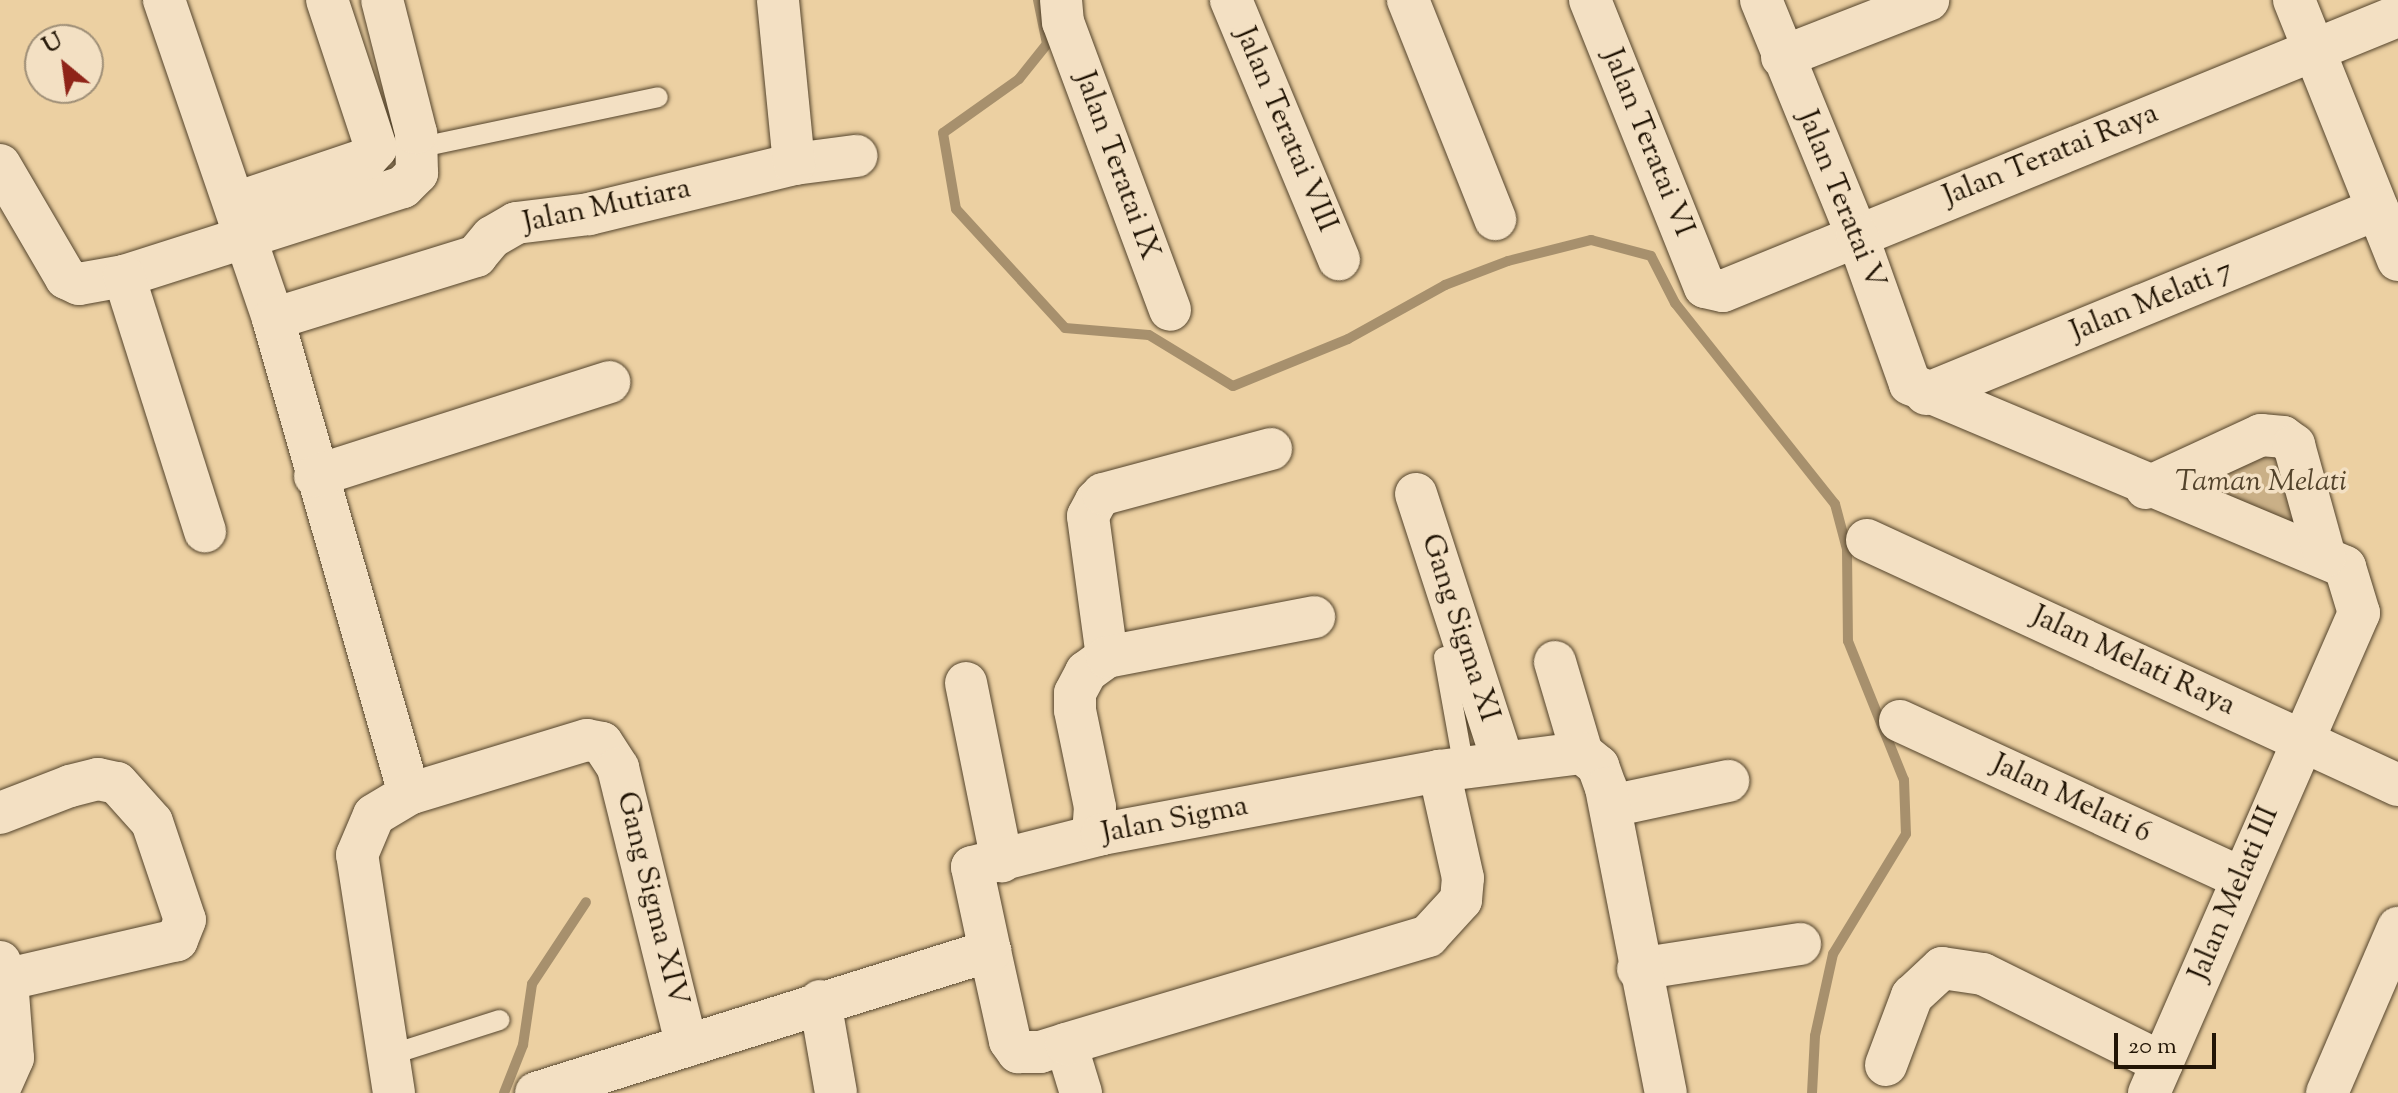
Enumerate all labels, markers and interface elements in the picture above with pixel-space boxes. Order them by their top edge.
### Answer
street label: Jalan Teratai VIII [1226,22,1344,238]
north arrow [24,24,104,104]
text: U [38,26,69,63]
street label: Jalan Teratai VI [1593,44,1701,242]
street label: Jalan Teratai IX [1065,67,1167,265]
street label: Jalan Teratai Raya [1938,96,2164,216]
street label: Jalan Teratai V [1788,106,1892,294]
street label: Jalan Mutiara [520,172,694,242]
street label: Jalan Melati 7 [2066,253,2238,351]
park label: Taman Melati [2175,465,2347,501]
street label: Gang Sigma XI [1412,530,1506,726]
street label: Jalan Melati Raya [2025,599,2241,725]
street label: Jalan Melati 6 [1986,747,2156,853]
street label: Gang Sigma XIV [607,788,695,1010]
street label: Jalan Sigma [1099,789,1251,853]
street label: Jalan Melati III [2182,801,2288,987]
scale bar [2118,1017,2220,1067]
text: 20 m [2128,1030,2177,1064]

